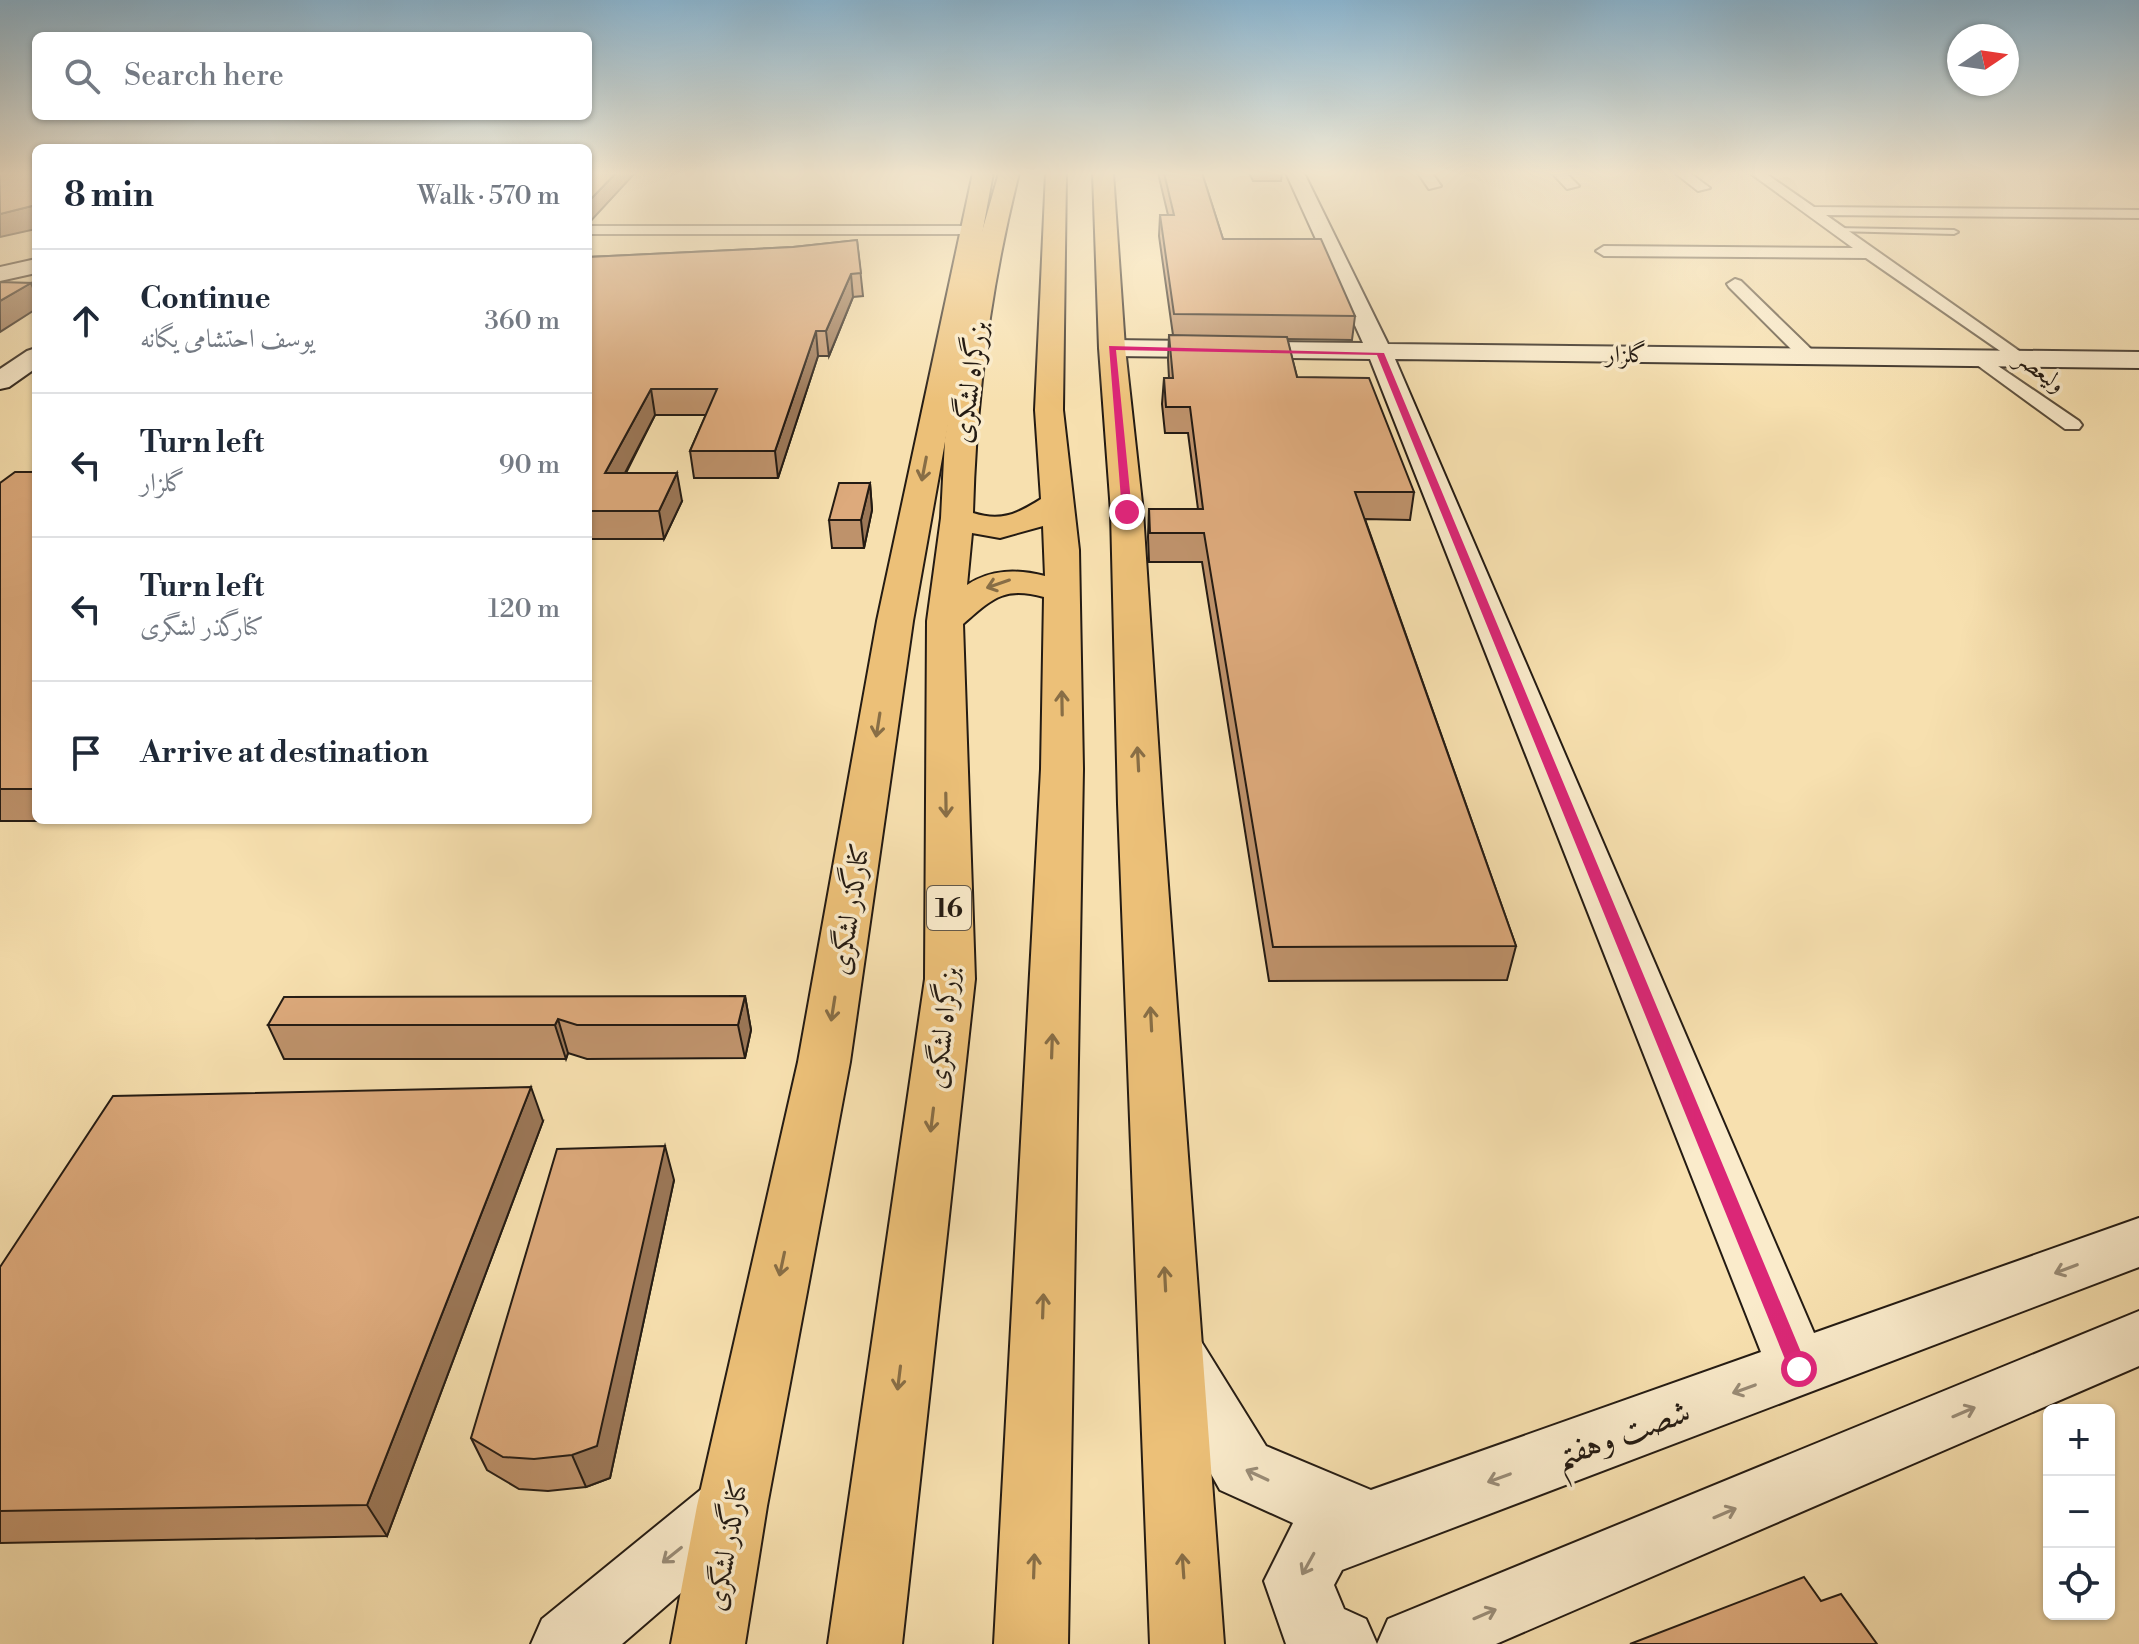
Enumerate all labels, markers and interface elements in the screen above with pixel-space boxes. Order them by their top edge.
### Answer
north arrow [1947,24,2019,96]
search box [32,32,592,120]
icon: search [60,54,104,98]
text: Search here [124,57,284,95]
text: 8 min [64,175,154,217]
text: Walk · 570 m [417,180,560,212]
text: Continue [140,280,271,318]
icon: ahead [64,299,108,343]
text: 360 m [485,305,560,337]
street label: بزرگراه لشگری [943,319,996,445]
text: یوسف احتشامی یگانه [140,323,315,355]
street label: گلزار [1603,339,1647,370]
street label: ولیعصر [2007,342,2071,400]
text: Turn left [140,424,264,462]
icon: left [64,443,108,487]
text: 90 m [499,449,560,481]
one-way arrow [916,456,931,481]
text: گلزار [140,467,185,499]
route end [1109,494,1145,530]
text: Turn left [140,568,264,606]
one-way arrow [985,577,1010,592]
icon: left [64,587,108,631]
text: 120 m [488,593,560,625]
text: کنارگذر لشگری [140,611,264,643]
one-way arrow [1054,690,1069,717]
one-way arrow [870,712,885,737]
icon: arrive [64,731,108,775]
text: Arrive at destination [140,734,429,772]
one-way arrow [1130,746,1145,773]
one-way arrow [939,791,954,818]
street label: کنارگذر لشگری [820,840,878,978]
road number: 16 [927,886,971,930]
street label: بزرگراه لشگری [918,965,967,1091]
one-way arrow [825,996,840,1021]
one-way arrow [1144,1006,1159,1033]
one-way arrow [1045,1033,1060,1060]
one-way arrow [925,1106,940,1133]
one-way arrow [774,1251,789,1276]
one-way arrow [2054,1263,2079,1277]
one-way arrow [1158,1266,1173,1293]
one-way arrow [1036,1293,1051,1320]
route start [1781,1351,1817,1387]
one-way arrow [892,1364,907,1391]
one-way arrow [1732,1383,1756,1397]
street label: شصت وهفتم [1549,1391,1700,1489]
one-way arrow [1951,1403,1976,1418]
map controls [2043,1404,2115,1620]
button: + [2043,1404,2115,1476]
one-way arrow [1246,1467,1270,1482]
one-way arrow [1487,1471,1512,1486]
street label: کنارگذر لشگری [696,1476,756,1614]
button: − [2043,1476,2115,1548]
one-way arrow [1712,1504,1736,1519]
one-way arrow [662,1546,683,1564]
button: locate [2043,1548,2115,1620]
one-way arrow [1300,1552,1316,1575]
one-way arrow [1026,1553,1041,1580]
one-way arrow [1175,1553,1190,1580]
one-way arrow [1472,1605,1497,1620]

